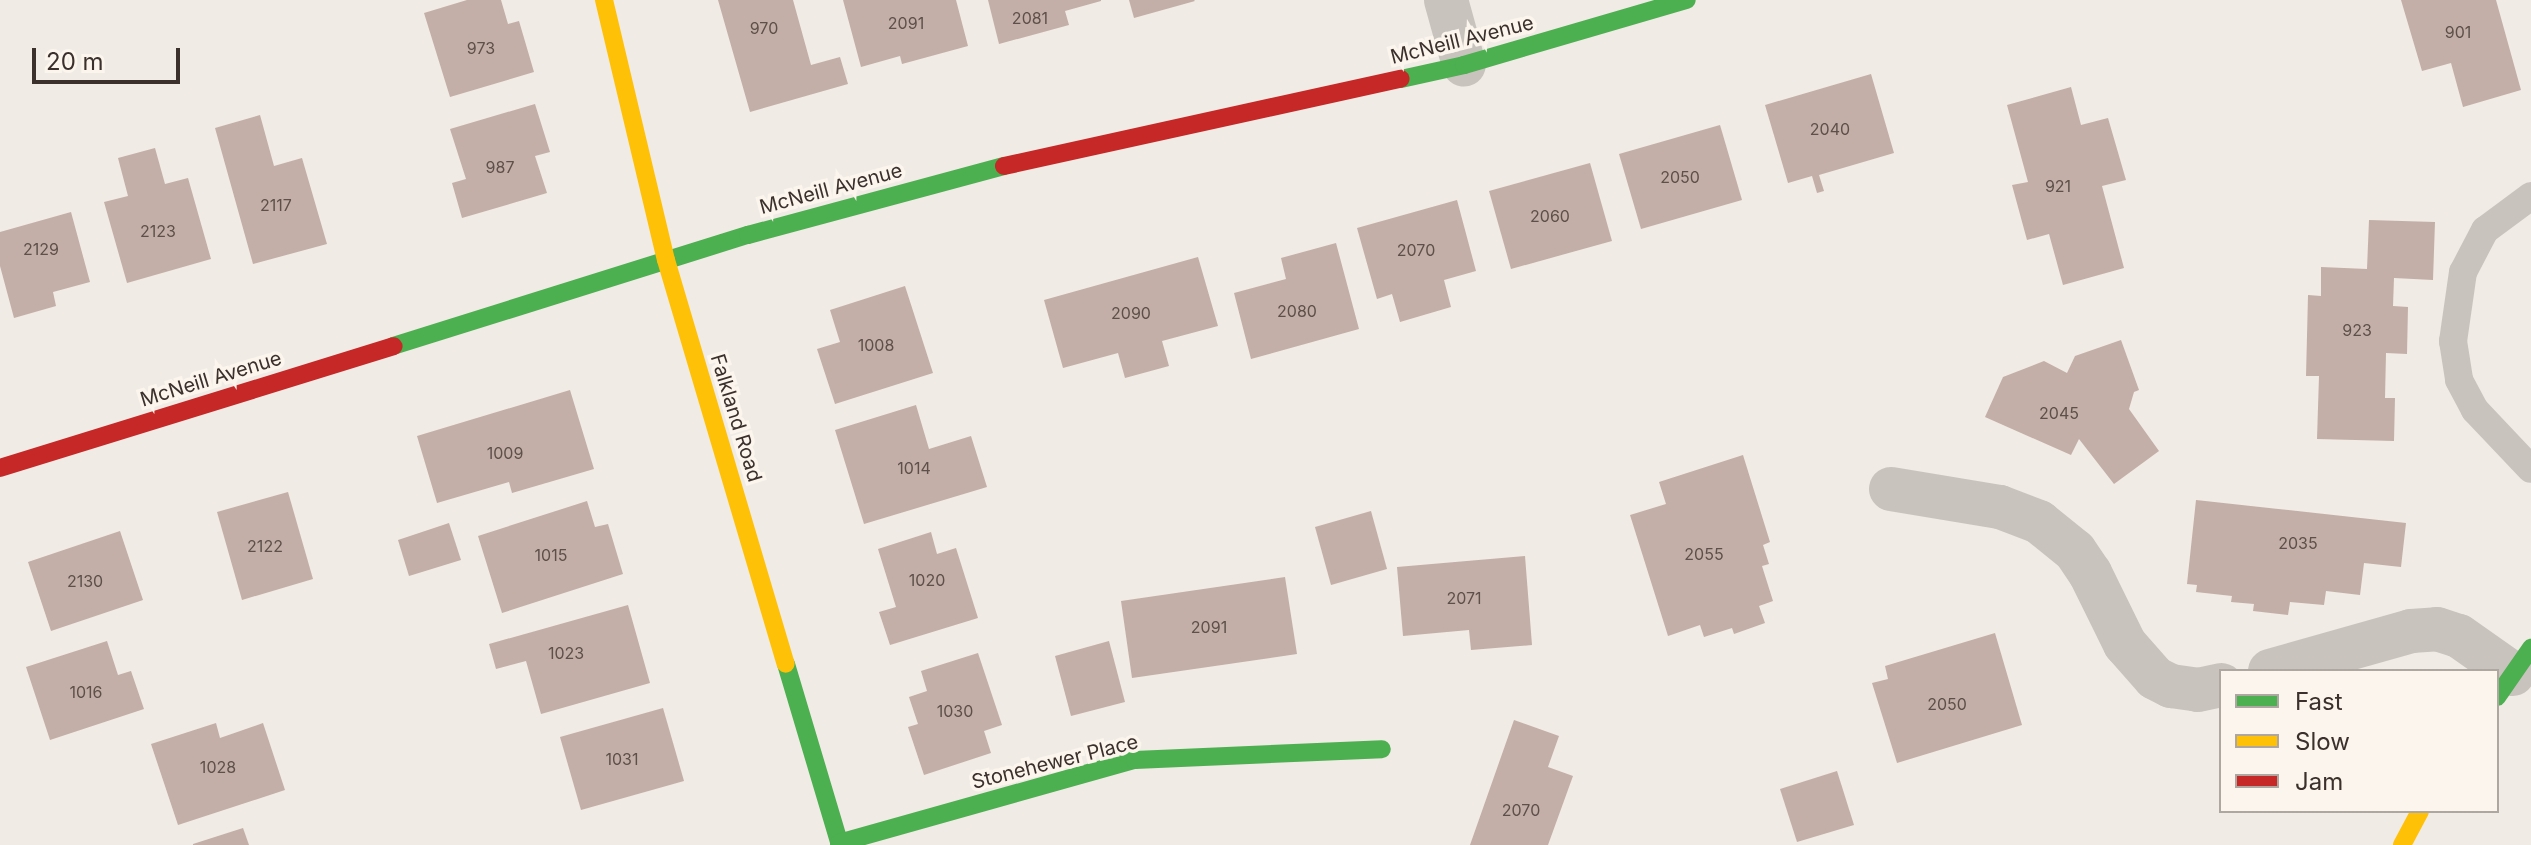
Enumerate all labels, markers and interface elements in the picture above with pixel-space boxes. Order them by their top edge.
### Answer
house number: 2081 [1012,8,1048,28]
street label: McNeill Avenue [1388,11,1536,69]
house number: 2091 [888,13,924,33]
house number: 970 [750,18,778,38]
house number: 901 [2445,22,2471,42]
scale bar [36,32,184,82]
house number: 973 [467,38,495,58]
text: 20 m [46,47,104,76]
house number: 2040 [1810,119,1850,139]
house number: 987 [486,157,514,177]
street label: McNeill Avenue [757,158,905,220]
house number: 2050 [1660,167,1700,187]
house number: 921 [2045,176,2071,196]
house number: 2117 [260,195,292,215]
house number: 2060 [1530,206,1570,226]
house number: 2123 [140,221,176,241]
house number: 2129 [23,239,59,259]
house number: 2070 [1397,240,1435,260]
house number: 2080 [1277,301,1317,321]
house number: 2090 [1111,303,1151,323]
house number: 923 [2342,320,2372,340]
house number: 1008 [858,335,894,355]
street label: McNeill Avenue [137,346,285,412]
street label: Falkland Road [705,351,767,485]
house number: 2045 [2039,403,2079,423]
house number: 1009 [487,443,523,463]
house number: 1014 [897,458,931,478]
house number: 2035 [2278,533,2318,553]
house number: 2122 [247,536,283,556]
house number: 2055 [1684,544,1724,564]
house number: 1015 [535,545,567,565]
house number: 1020 [909,570,945,590]
house number: 2130 [67,571,103,591]
house number: 2071 [1446,588,1482,608]
house number: 2091 [1191,617,1227,637]
house number: 1023 [548,643,584,663]
legend [2219,669,2499,813]
house number: 1016 [69,682,103,702]
text: Fast [2295,687,2343,716]
house number: 2050 [1927,694,1967,714]
house number: 1030 [937,701,973,721]
text: Slow [2295,727,2350,756]
street label: Stonehewer Place [969,730,1141,794]
house number: 1031 [606,749,638,769]
house number: 1028 [200,757,236,777]
text: Jam [2295,767,2343,796]
house number: 2070 [1502,800,1540,820]

